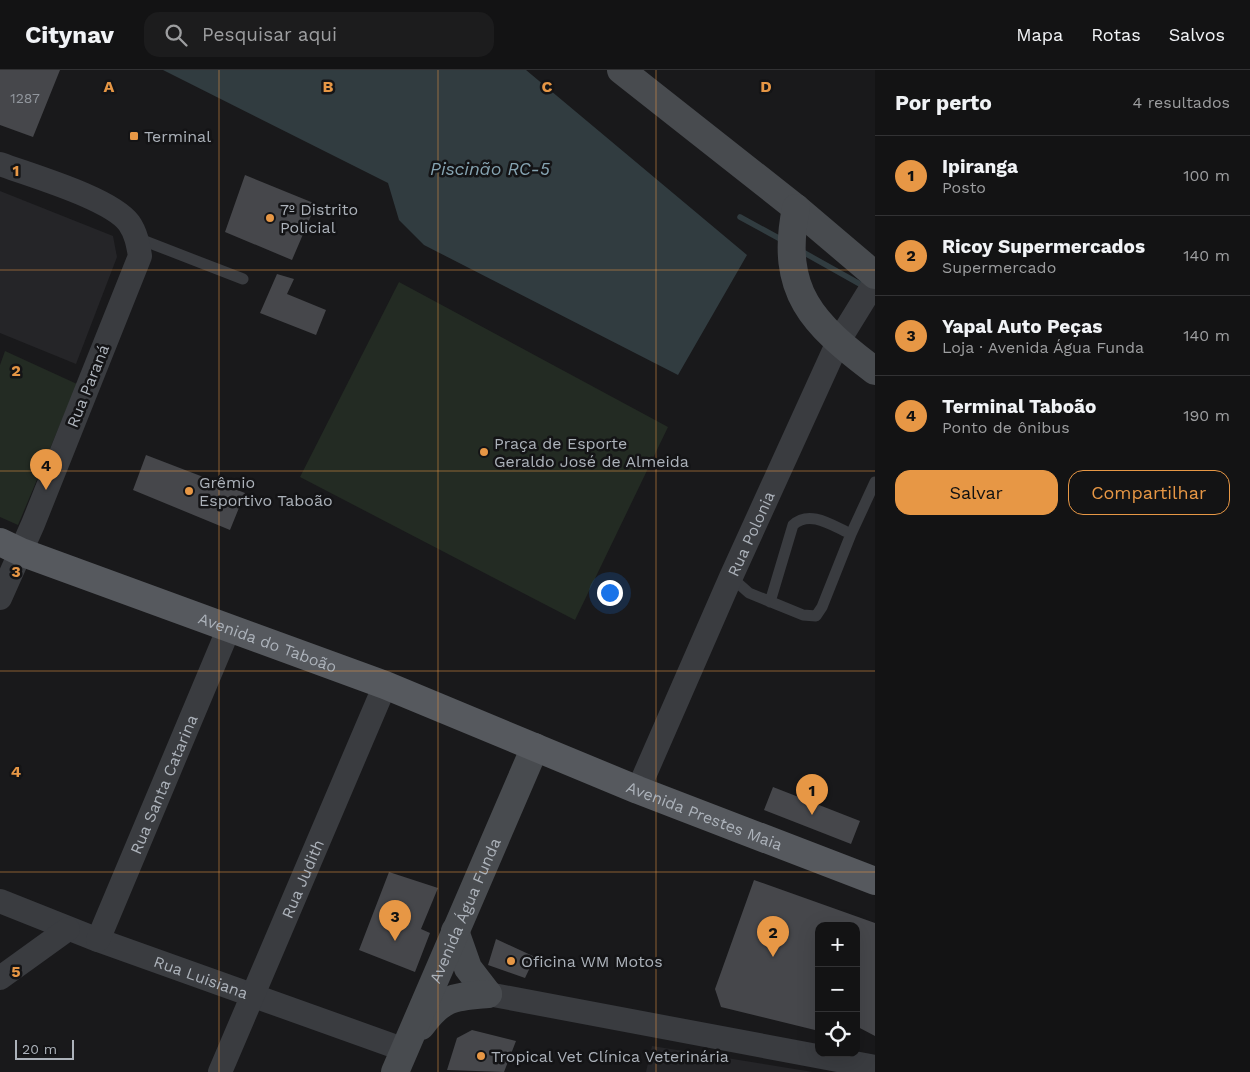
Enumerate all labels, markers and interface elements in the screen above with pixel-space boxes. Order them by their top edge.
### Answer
search box [144,12,494,57]
text: Citynav [25,21,114,49]
icon: search [162,21,190,49]
text: Pesquisar aqui [202,23,337,46]
text: Mapa [1016,24,1063,45]
text: Rotas [1091,24,1141,45]
text: Salvos [1169,24,1225,45]
text: A [104,77,115,96]
text: B [323,77,334,96]
text: C [542,77,553,96]
text: D [760,77,772,96]
house number: 1287 [10,90,40,106]
text: Por perto [895,90,992,115]
text: 4 resultados [1133,93,1230,112]
place label: Terminal [144,127,211,146]
marker: Terminal [128,130,140,142]
text: Ipiranga [942,155,1018,178]
water label: Piscinão RC-5 [430,158,551,179]
text: 1 [13,161,19,180]
text: 1 [908,166,914,185]
text: 100 m [1183,166,1230,185]
text: Posto [942,178,986,197]
place label: 7º Distrito Policial [280,200,358,237]
marker: 7º Distrito Policial [264,212,276,224]
text: Ricoy Supermercados [942,235,1145,258]
text: 2 [906,246,916,265]
text: 140 m [1183,246,1230,265]
text: Supermercado [942,258,1056,277]
text: Yapal Auto Peças [942,315,1102,338]
text: 3 [906,326,916,345]
text: 140 m [1183,326,1230,345]
text: Loja · Avenida Água Funda [942,338,1144,357]
street label: Rua Paraná [63,342,113,430]
text: 2 [11,361,21,380]
text: Terminal Taboão [942,395,1096,418]
text: 4 [906,406,916,425]
text: 190 m [1183,406,1230,425]
text: Ponto de ônibus [942,418,1070,437]
place label: Praça de Esporte Geraldo José de Almeida [494,434,689,471]
marker: Praça de Esporte Geraldo José de Almeida [478,446,490,458]
pin: 4 [30,449,62,490]
button: Salvar [895,470,1058,515]
button: Compartilhar [1068,470,1230,515]
place label: Grêmio Esportivo Taboão [199,473,333,510]
marker: Grêmio Esportivo Taboão [183,485,195,497]
street label: Rua Polonia [723,488,778,579]
text: 3 [11,562,21,581]
your location [597,580,623,606]
street label: Avenida do Taboão [196,608,340,676]
street label: Rua Santa Catarina [126,712,201,857]
text: 4 [11,762,21,781]
pin: 1 [796,774,828,815]
street label: Avenida Prestes Maia [624,777,785,854]
street label: Avenida Água Funda [425,835,504,986]
street label: Rua Judith [277,837,328,921]
pin: 3 [379,900,411,941]
pin: 2 [757,916,789,957]
map controls [815,922,860,1057]
button: + [815,922,860,967]
street label: Rua Luisiana [151,951,251,1003]
place label: Oficina WM Motos [521,952,663,971]
marker: Oficina WM Motos [505,955,517,967]
text: 5 [11,962,21,981]
button: − [815,967,860,1012]
button: locate [815,1012,860,1057]
scale bar [15,1037,74,1060]
text: 20 m [22,1041,57,1057]
place label: Tropical Vet Clínica Veterinária [491,1047,729,1066]
marker: Tropical Vet Clínica Veterinária [475,1050,487,1062]

